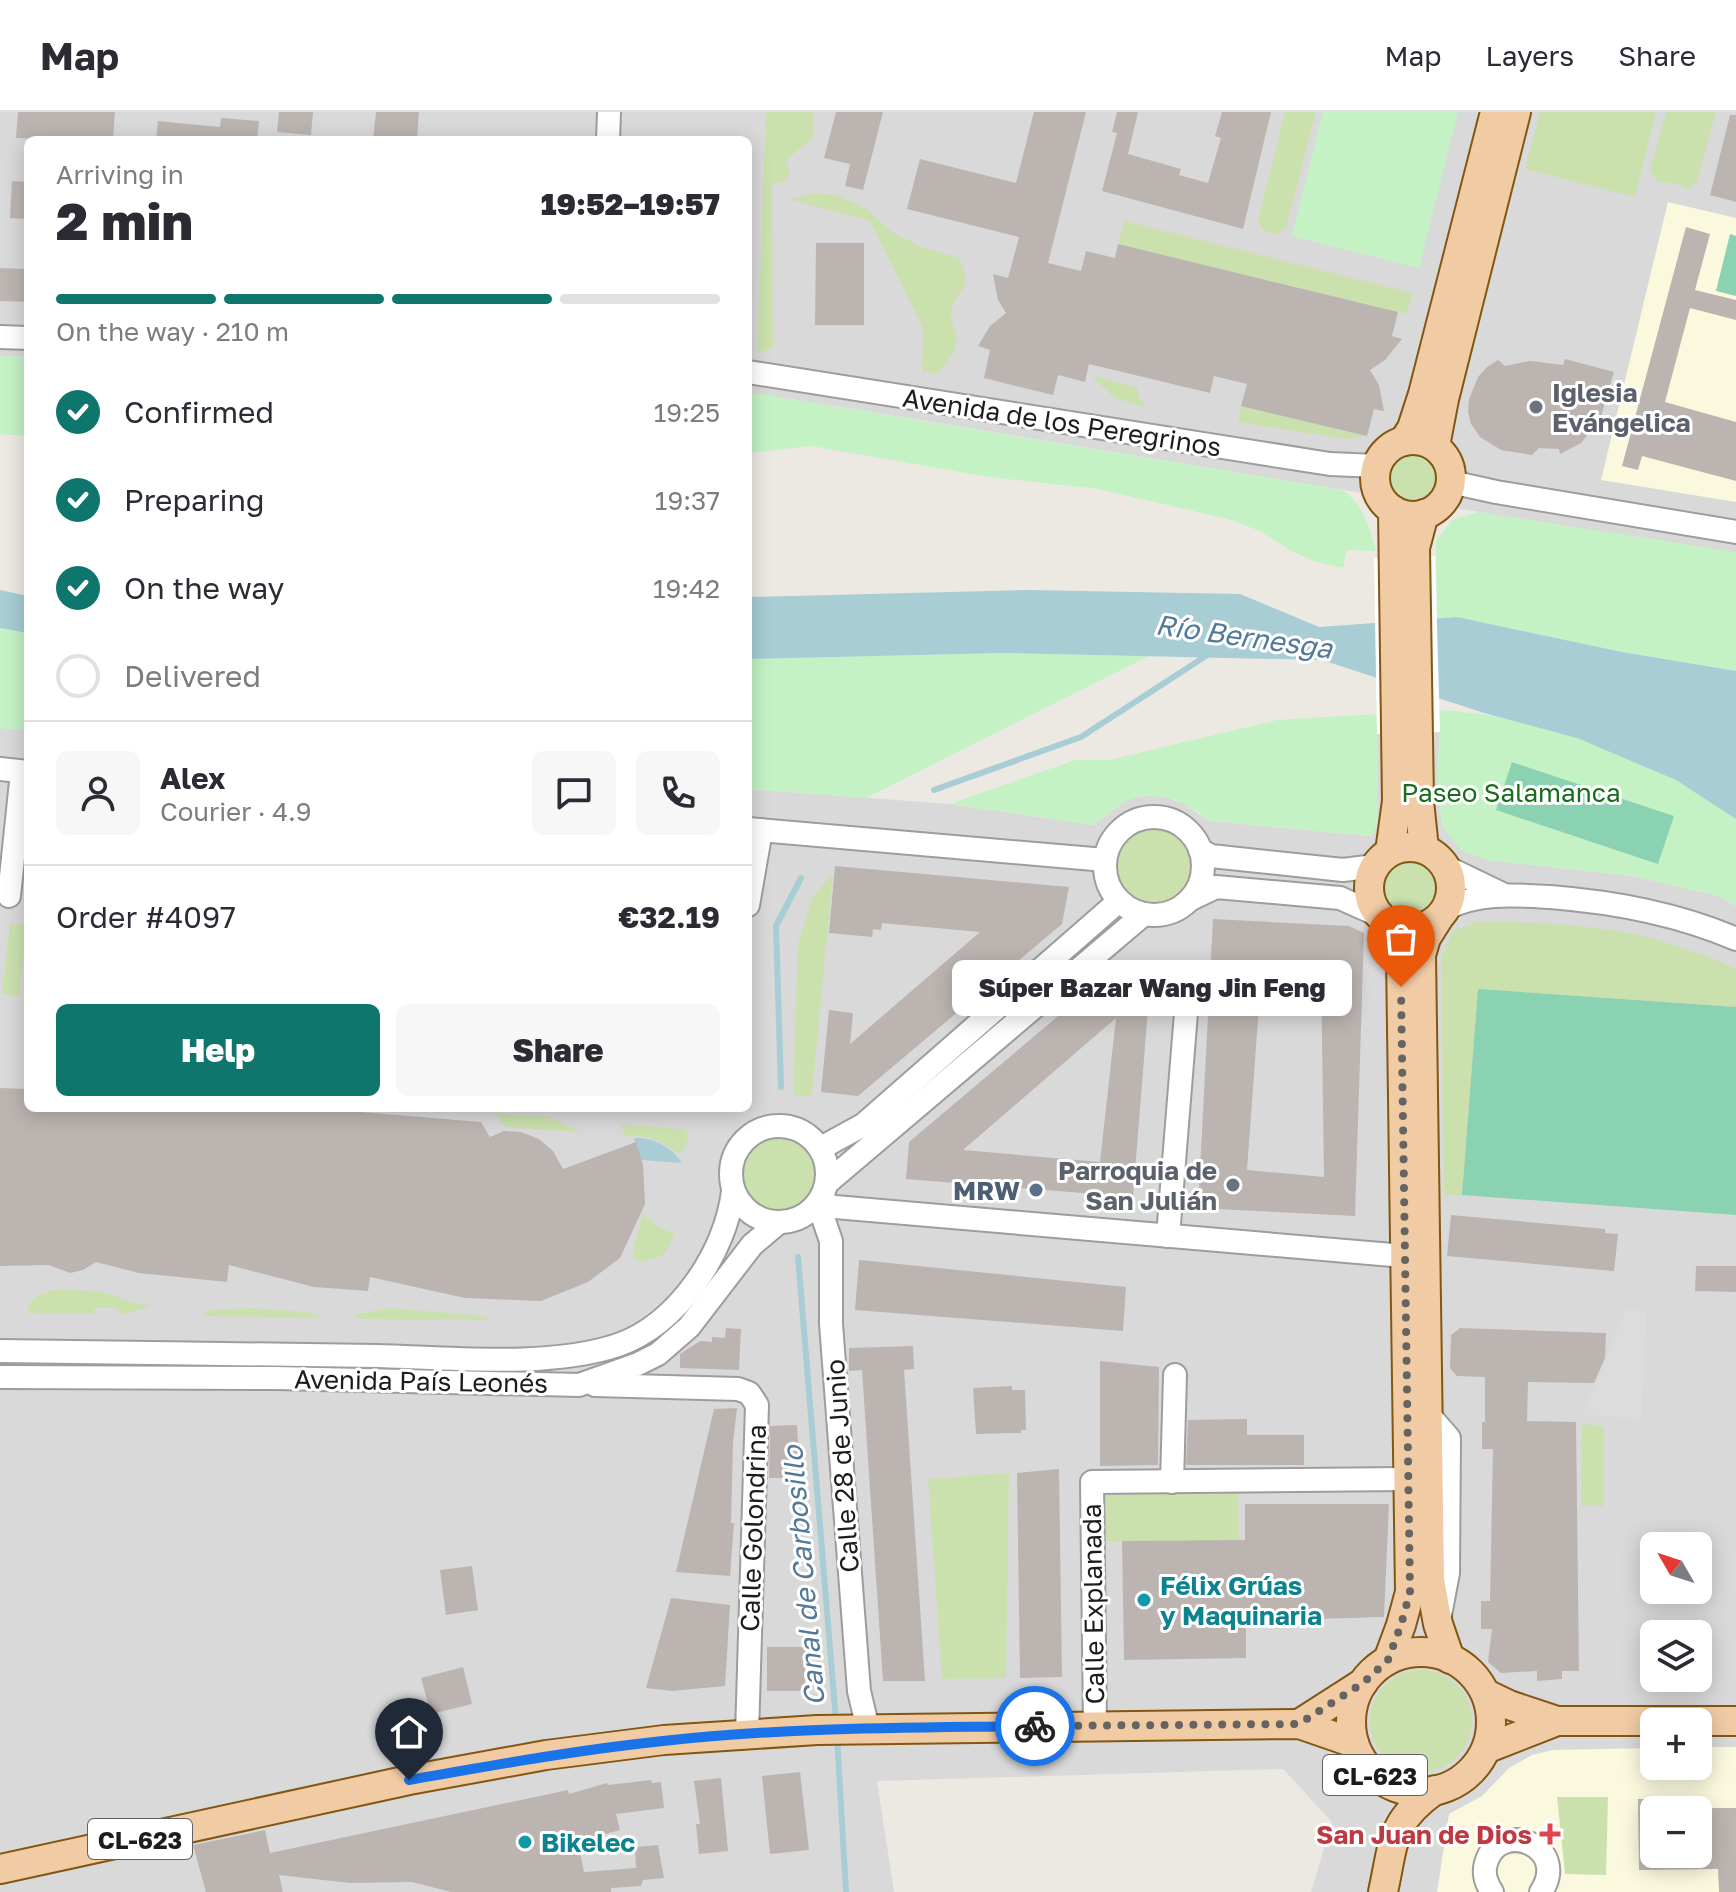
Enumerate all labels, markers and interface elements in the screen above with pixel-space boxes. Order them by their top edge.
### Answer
text: Map [40,33,119,78]
text: Map [1384,39,1442,72]
text: Layers [1486,39,1574,72]
text: Share [1618,39,1696,72]
text: Arriving in [56,159,184,190]
text: 19:52–19:57 [541,186,720,222]
text: 2 min [56,189,193,251]
text: On the way · 210 m [56,316,289,347]
place label: Iglesia Evángelica [1552,377,1691,438]
street label: Avenida de los Peregrinos [901,382,1223,462]
icon: check [56,390,100,434]
text: Confirmed [124,394,274,430]
text: 19:25 [654,397,720,428]
marker: Iglesia Evángelica [1527,398,1545,416]
icon: check [56,478,100,522]
text: Preparing [124,482,265,518]
text: 19:37 [655,485,720,516]
icon: check [56,566,100,610]
text: On the way [124,570,284,606]
text: 19:42 [653,573,720,604]
water label: Río Bernesga [1154,607,1335,665]
text: Delivered [124,658,261,694]
button: person [56,751,140,835]
button: chat [532,751,616,835]
button: phone [636,751,720,835]
text: Alex [160,760,225,796]
park label: Paseo Salamanca [1401,777,1621,808]
text: Courier · 4.9 [160,796,312,827]
text: Order #4097 [56,899,236,935]
text: €32.19 [618,899,720,935]
pin [1367,905,1435,987]
icon: bag [1379,917,1423,961]
callout: Súper Bazar Wang Jin Feng [953,959,1353,1015]
text: Súper Bazar Wang Jin Feng [978,972,1326,1003]
button: Help [56,1004,380,1096]
button: Share [396,1004,720,1096]
place label: Parroquia de San Julián [1058,1155,1217,1216]
place label: MRW [953,1175,1020,1206]
marker: Parroquia de San Julián [1224,1176,1242,1194]
marker: MRW [1027,1181,1045,1199]
street label: Calle 28 de Junio [819,1358,865,1574]
street label: Avenida País Leonés [294,1363,548,1399]
street label: Calle Golondrina [734,1424,772,1632]
water label: Canal de Carbosillo [775,1442,831,1707]
street label: Calle Explanada [1076,1503,1110,1705]
north arrow [1640,1532,1712,1604]
map controls [1640,1532,1712,1868]
place label: Félix Grúas y Maquinaria [1160,1570,1322,1631]
marker: Félix Grúas y Maquinaria [1135,1591,1153,1609]
button: layers [1640,1620,1712,1692]
courier [995,1686,1075,1766]
pin [375,1698,443,1780]
icon: bike [1013,1704,1057,1748]
button: + [1640,1708,1712,1780]
icon: home [387,1710,431,1754]
road number: CL-623 [1323,1755,1427,1795]
button: − [1640,1796,1712,1868]
road number: CL-623 [88,1819,192,1859]
place label: San Juan de Dios [1316,1819,1532,1850]
marker: San Juan de Dios [1539,1823,1561,1845]
place label: Bikelec [541,1827,635,1858]
marker: Bikelec [516,1833,534,1851]

